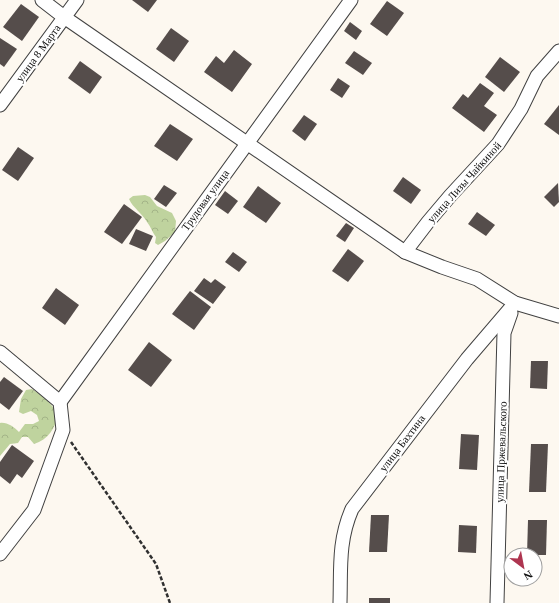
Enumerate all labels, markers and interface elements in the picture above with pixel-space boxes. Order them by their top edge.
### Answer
street label: улица 8 Марта [13,22,63,84]
street label: улица Лизы Чайкиной [425,139,503,225]
street label: Трудовая улица [179,167,231,233]
street label: улица Пржевальского [493,401,509,503]
street label: улица Бахтина [377,412,427,474]
north arrow [503,547,543,587]
text: N [522,568,535,583]

